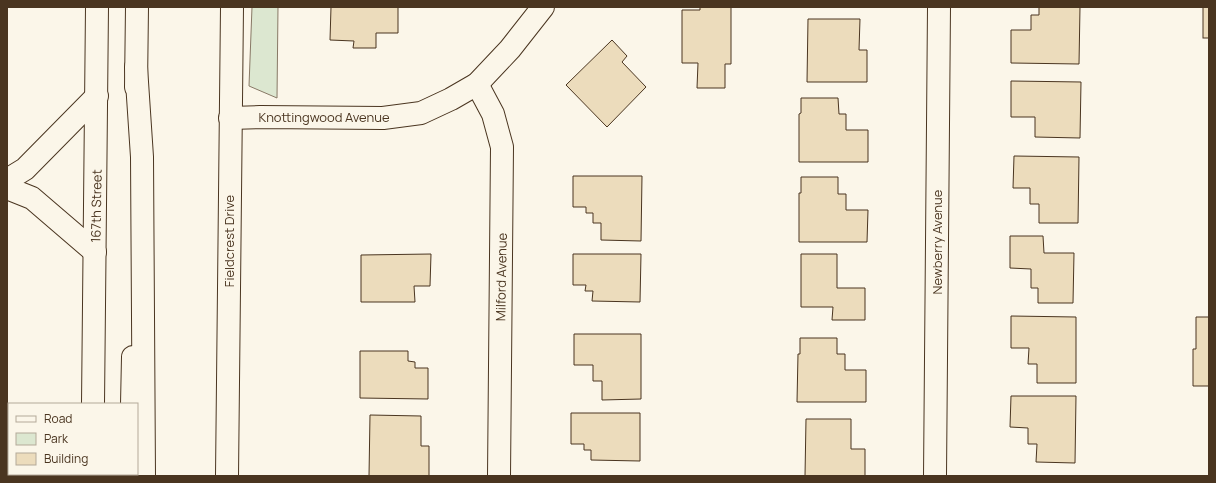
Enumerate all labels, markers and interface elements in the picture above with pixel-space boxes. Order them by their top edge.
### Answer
street label: Knottingwood Avenue [258,108,390,126]
street label: 167th Street [86,169,106,243]
street label: Newberry Avenue [928,189,946,294]
street label: Fieldcrest Drive [220,194,238,287]
street label: Milford Avenue [491,232,511,321]
legend [8,403,138,475]
text: Road [44,410,72,427]
text: Park [44,430,69,447]
text: Building [44,450,88,467]

